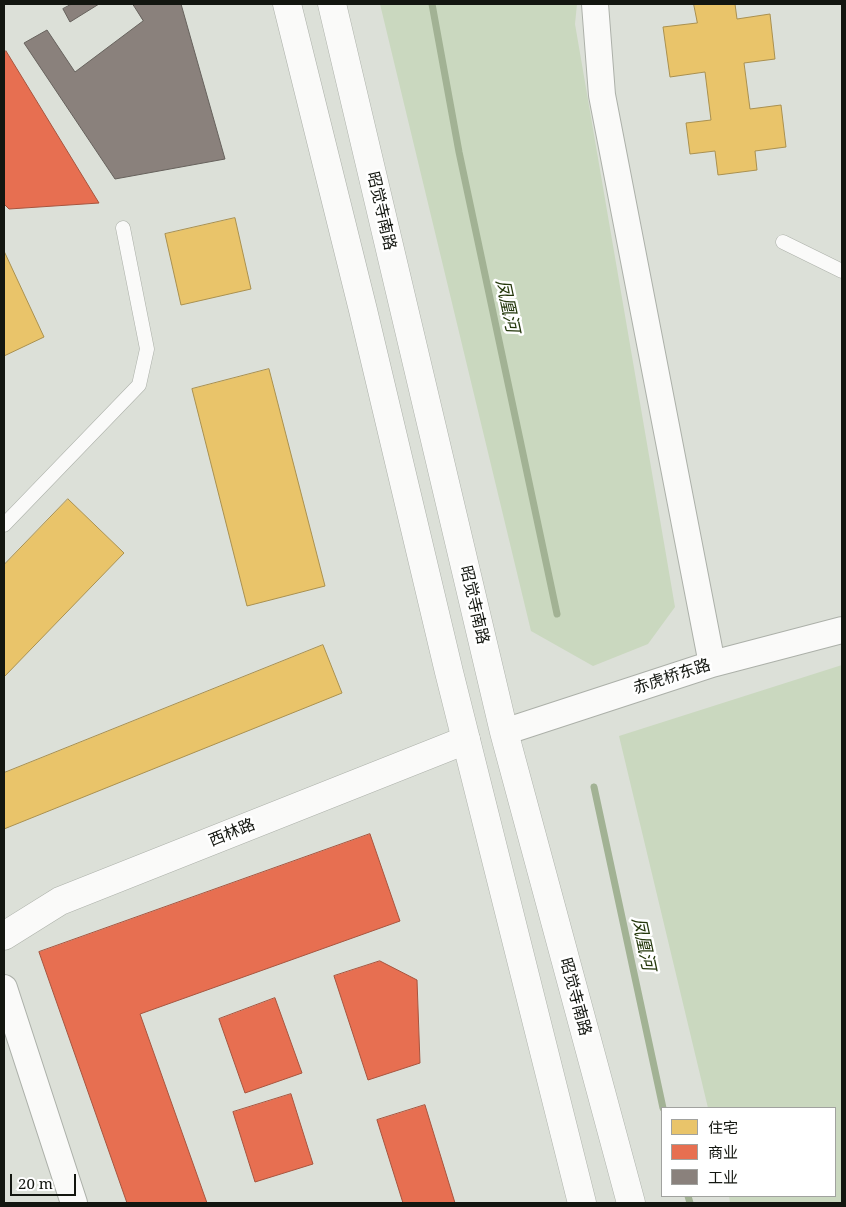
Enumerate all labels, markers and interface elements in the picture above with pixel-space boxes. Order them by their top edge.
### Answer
street label: 昭觉寺南路 [363,170,399,252]
water label: 凤凰河 [491,277,523,335]
street label: 昭觉寺南路 [456,564,492,646]
street label: 赤虎桥东路 [631,656,713,698]
street label: 西林路 [206,815,258,851]
water label: 凤凰河 [627,915,659,973]
street label: 昭觉寺南路 [555,956,595,1038]
legend [661,1107,836,1197]
text: 住宅 [708,1117,738,1137]
text: 商业 [708,1142,738,1162]
scale bar [12,1164,79,1196]
text: 工业 [708,1167,738,1187]
text: 20 m [18,1173,53,1193]

